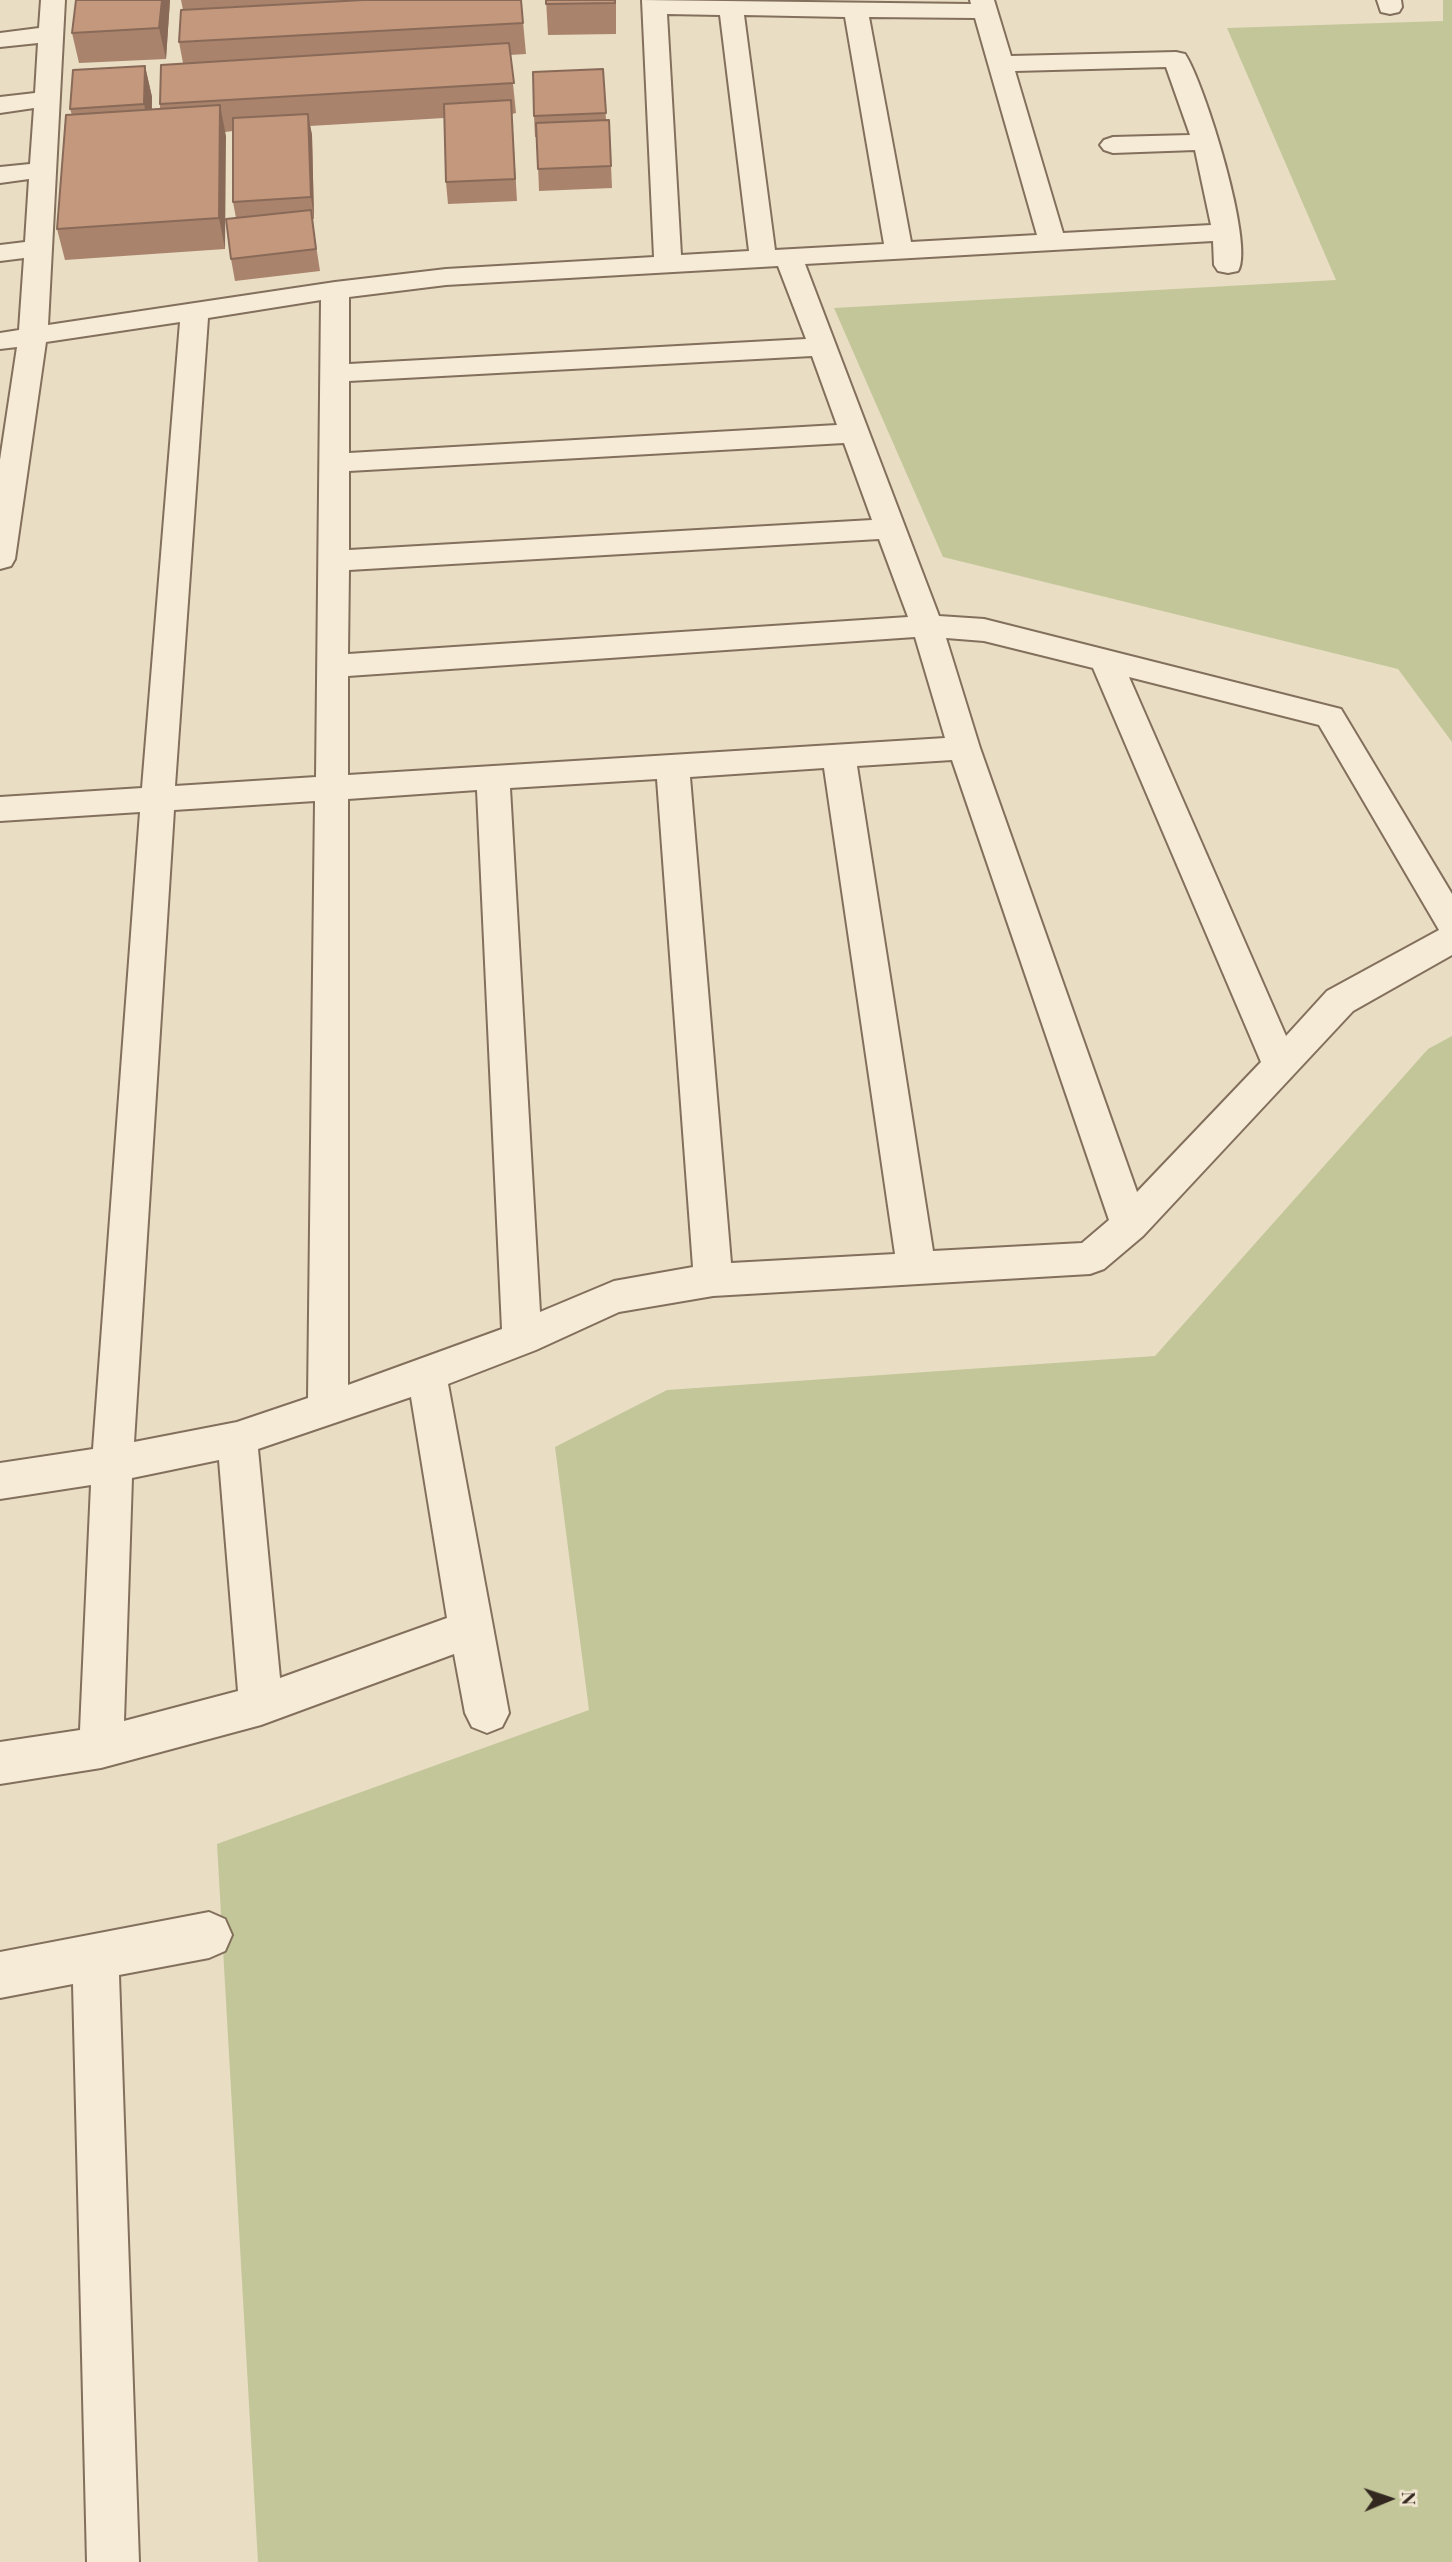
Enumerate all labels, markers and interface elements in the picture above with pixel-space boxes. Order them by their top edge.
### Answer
north arrow [1354,2464,1424,2534]
text: N [1397,2491,1423,2506]

